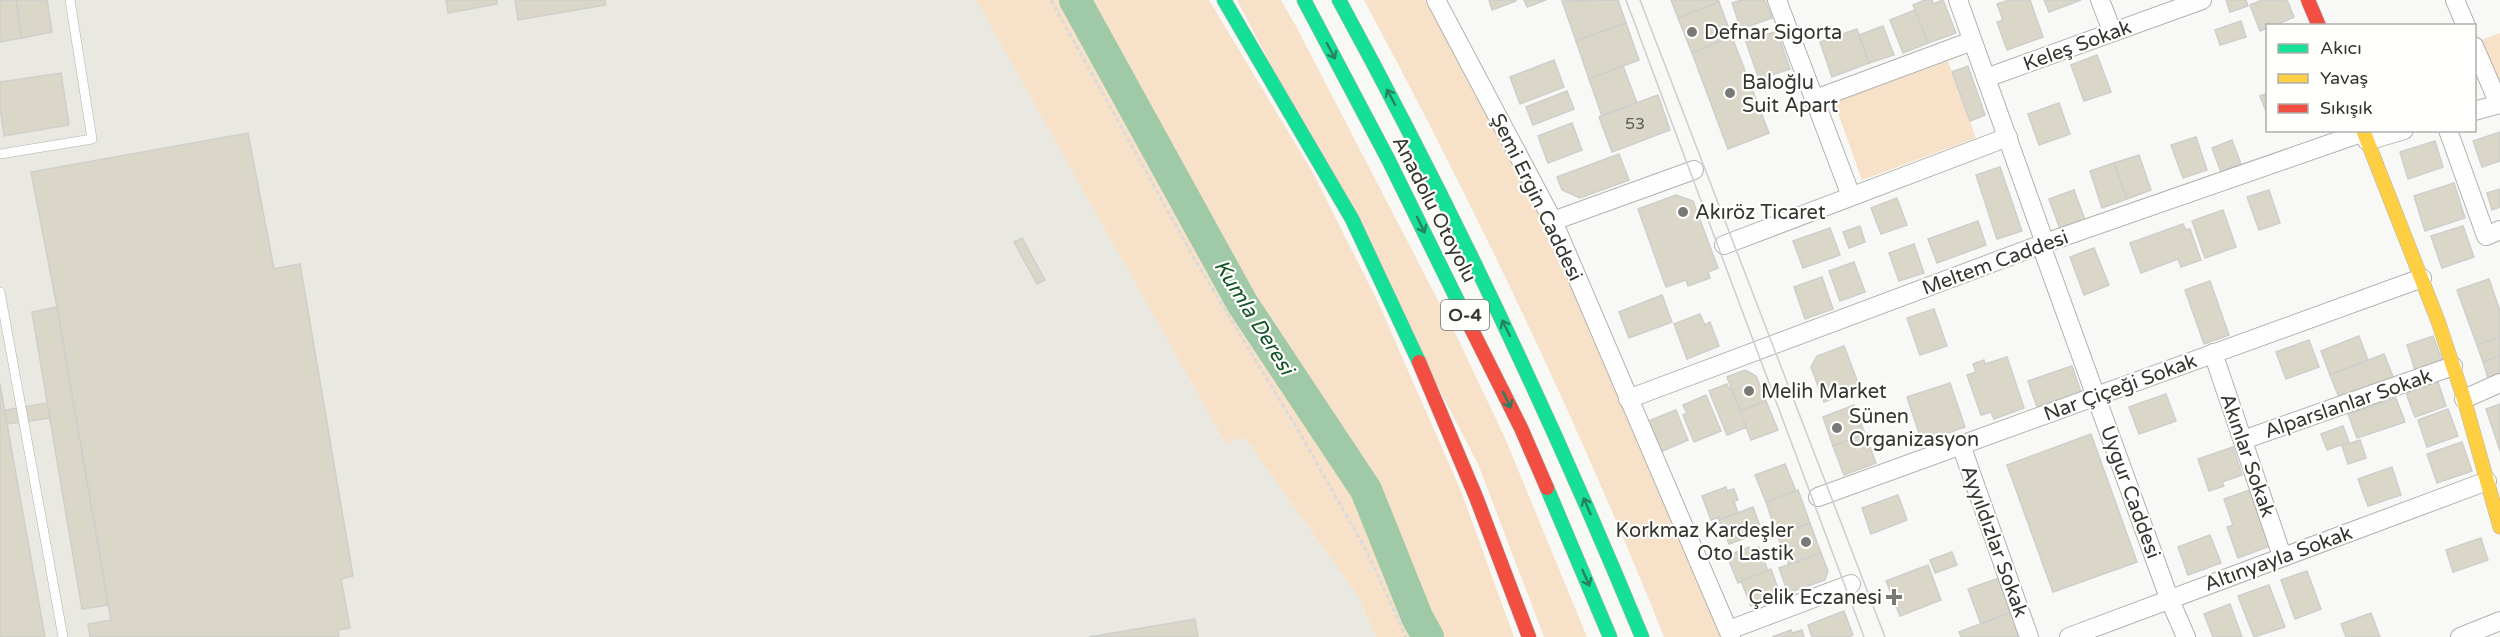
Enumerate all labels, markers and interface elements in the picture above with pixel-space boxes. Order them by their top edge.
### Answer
street label: Keleş Sokak [2020,15,2135,77]
place label: Defnar Sigorta [1704,21,1842,45]
legend [2266,24,2476,132]
marker: Defnar Sigorta [1685,25,1699,39]
text: Akıcı [2320,37,2362,59]
one-way arrow [1326,42,1338,60]
text: Yavaş [2320,67,2368,89]
place label: Baloğlu Suit Apart [1742,71,1838,118]
marker: Baloğlu Suit Apart [1723,86,1737,100]
one-way arrow [1385,88,1397,106]
text: Sıkışık [2320,97,2373,119]
street label: Şemi Ergin Caddesi [1485,110,1587,285]
house number: 53 [1625,114,1645,134]
street label: Anadolu Otoyolu [1387,132,1481,287]
place label: Akıröz Ticaret [1695,201,1826,225]
marker: Akıröz Ticaret [1676,205,1690,219]
one-way arrow [1415,215,1427,233]
street label: Meltem Caddesi [1919,225,2072,301]
water label: Kumla Deresi [1208,255,1300,382]
road number: O-4 [1441,300,1489,330]
one-way arrow [1500,320,1512,338]
street label: Nar Çiçeği Sokak [2041,349,2200,427]
street label: Alparslanlar Sokak [2261,364,2435,444]
place label: Melih Market [1761,380,1887,404]
marker: Melih Market [1742,384,1756,398]
one-way arrow [1501,390,1513,408]
street label: Akınlar Sokak [2215,390,2279,520]
place label: Sünen Organizasyon [1849,405,1979,452]
marker: Sünen Organizasyon [1830,421,1844,435]
street label: Uygur Caddesi [2095,423,2165,562]
street label: Ayyıldızlar Sokak [1955,462,2033,621]
one-way arrow [1581,497,1592,515]
place label: Korkmaz Kardeşler Oto Lastik [1616,519,1794,566]
street label: Altınyayla Sokak [2201,521,2356,597]
marker: Korkmaz Kardeşler Oto Lastik [1799,535,1813,549]
one-way arrow [1581,568,1592,587]
place label: Çelik Eczanesi [1749,586,1882,610]
marker: Çelik Eczanesi [1887,590,1901,604]

